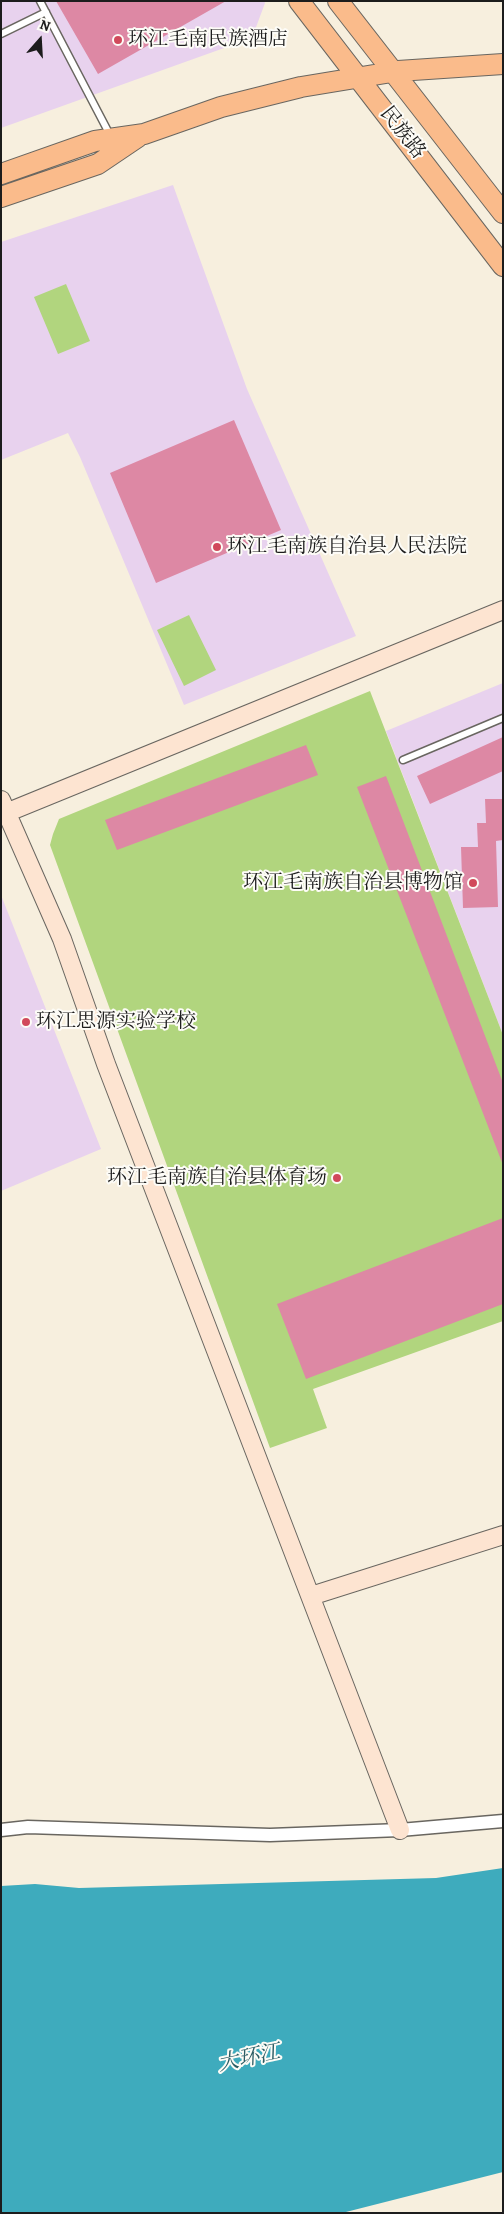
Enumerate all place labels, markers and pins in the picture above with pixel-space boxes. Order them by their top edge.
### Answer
place label: 环江毛南民族酒店 [128,28,288,52]
marker: 环江毛南民族酒店 [112,34,124,46]
place label: 环江毛南族自治县人民法院 [227,535,467,559]
marker: 环江毛南族自治县人民法院 [211,541,223,553]
place label: 环江毛南族自治县博物馆 [243,871,463,895]
marker: 环江毛南族自治县博物馆 [467,877,479,889]
place label: 环江思源实验学校 [36,1010,196,1034]
marker: 环江思源实验学校 [20,1016,32,1028]
place label: 环江毛南族自治县体育场 [107,1166,327,1190]
marker: 环江毛南族自治县体育场 [331,1172,343,1184]

